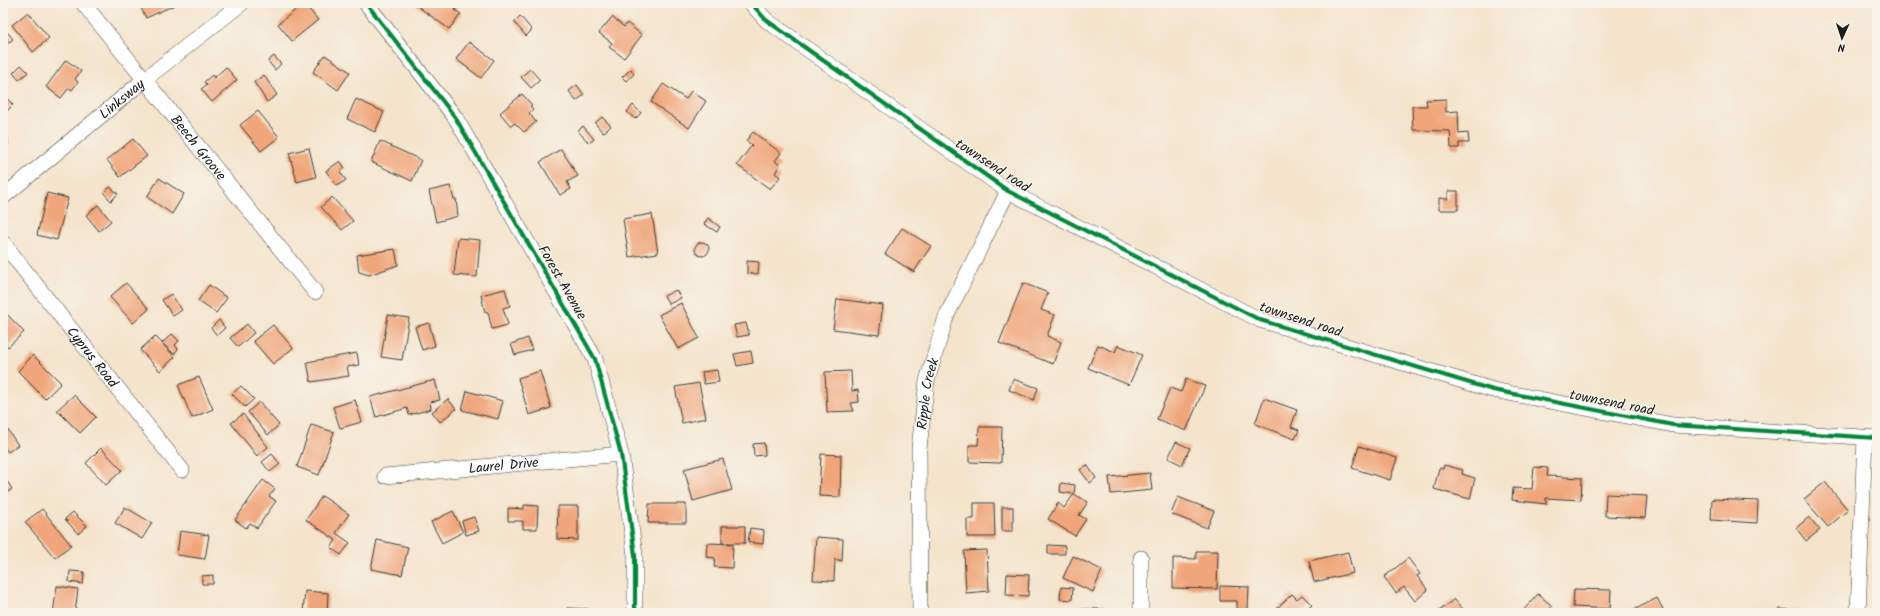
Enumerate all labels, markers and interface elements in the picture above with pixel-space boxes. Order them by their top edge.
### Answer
north arrow [1822,18,1862,58]
text: N [1838,38,1845,56]
street label: Linksway [94,74,150,125]
street label: Beech Groove [165,110,232,186]
street label: townsend road [951,133,1035,199]
street label: Forest Avenue [532,241,593,324]
street label: townsend road [1257,296,1346,344]
street label: Cyprus Road [61,322,124,394]
street label: Ripple Creek [911,355,945,431]
street label: townsend road [1568,384,1657,422]
street label: Laurel Drive [468,452,540,480]

